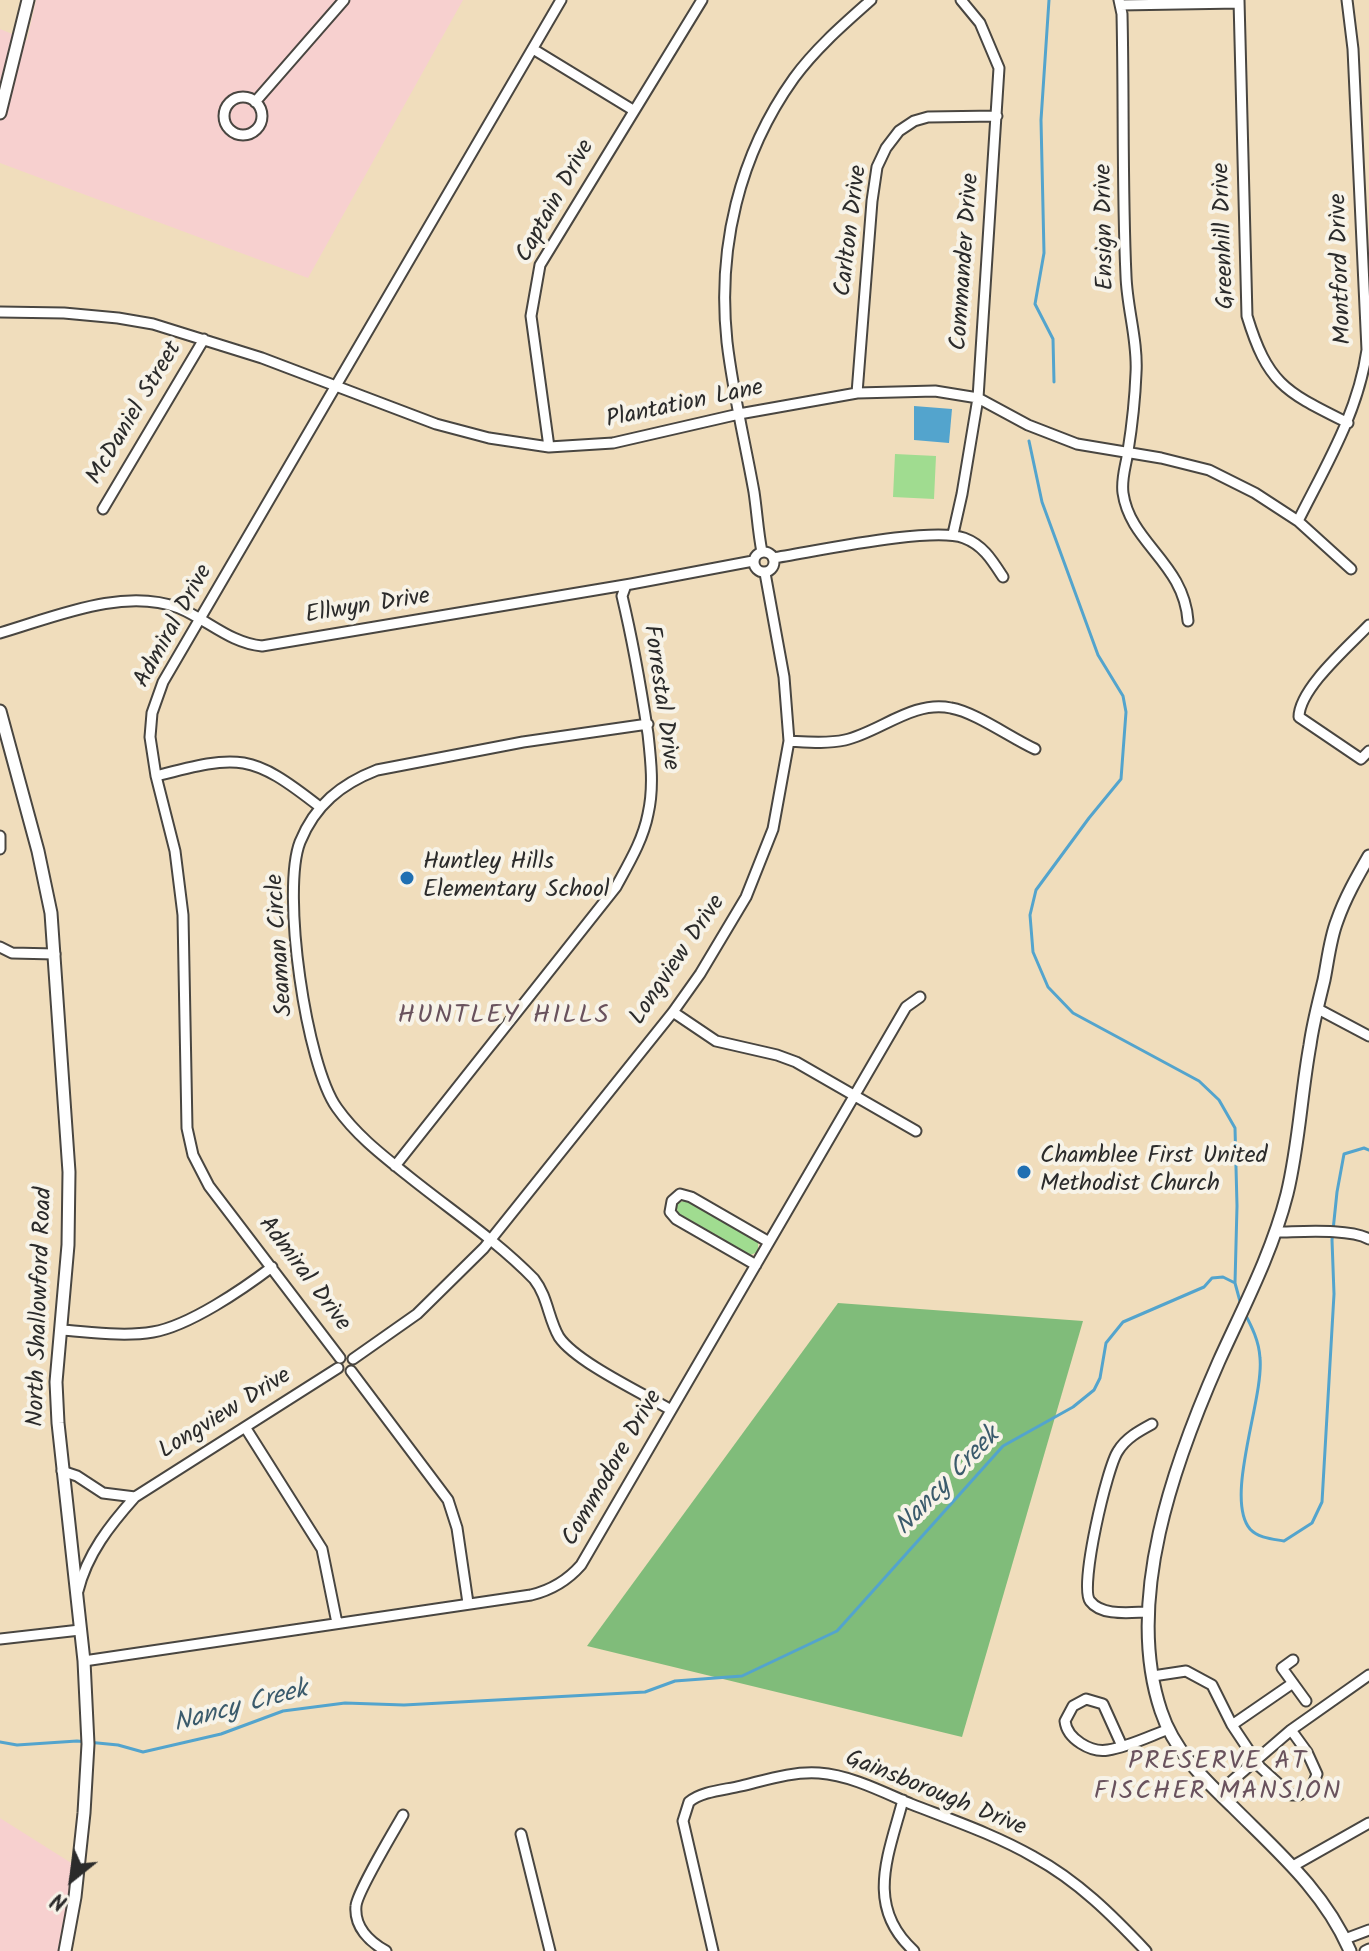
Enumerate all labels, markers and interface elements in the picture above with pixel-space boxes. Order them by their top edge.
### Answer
street label: Captain Drive [511,136,603,268]
street label: Greenhill Drive [1209,162,1243,310]
street label: Ensign Drive [1091,163,1123,291]
street label: Carlton Drive [831,164,875,298]
street label: Commander Drive [946,172,988,352]
street label: Montford Drive [1326,193,1360,345]
street label: McDaniel Street [82,337,190,491]
street label: Plantation Lane [604,375,766,437]
street label: Admiral Drive [129,560,221,694]
street label: Ellwyn Drive [304,584,432,632]
street label: Forrestal Drive [635,623,683,773]
place label: Huntley Hills Elementary School [423,850,610,906]
marker: Huntley Hills Elementary School [398,869,416,887]
street label: Seaman Circle [263,873,301,1017]
street label: Longview Drive [625,891,733,1031]
district label: HUNTLEY HILLS [398,1002,610,1034]
place label: Chamblee First United Methodist Church [1040,1144,1268,1200]
marker: Chamblee First United Methodist Church [1015,1163,1033,1181]
street label: North Shallowford Road [23,1187,61,1427]
street label: Admiral Drive [251,1212,355,1338]
street label: Longview Drive [154,1363,298,1467]
street label: Commodore Drive [558,1386,670,1552]
water label: Nancy Creek [890,1423,1008,1543]
water label: Nancy Creek [170,1676,312,1742]
street label: Gainsborough Drive [840,1746,1030,1844]
district label: PRESERVE AT FISCHER MANSION [1094,1748,1342,1810]
north arrow [32,1839,112,1919]
text: N [45,1882,75,1919]

